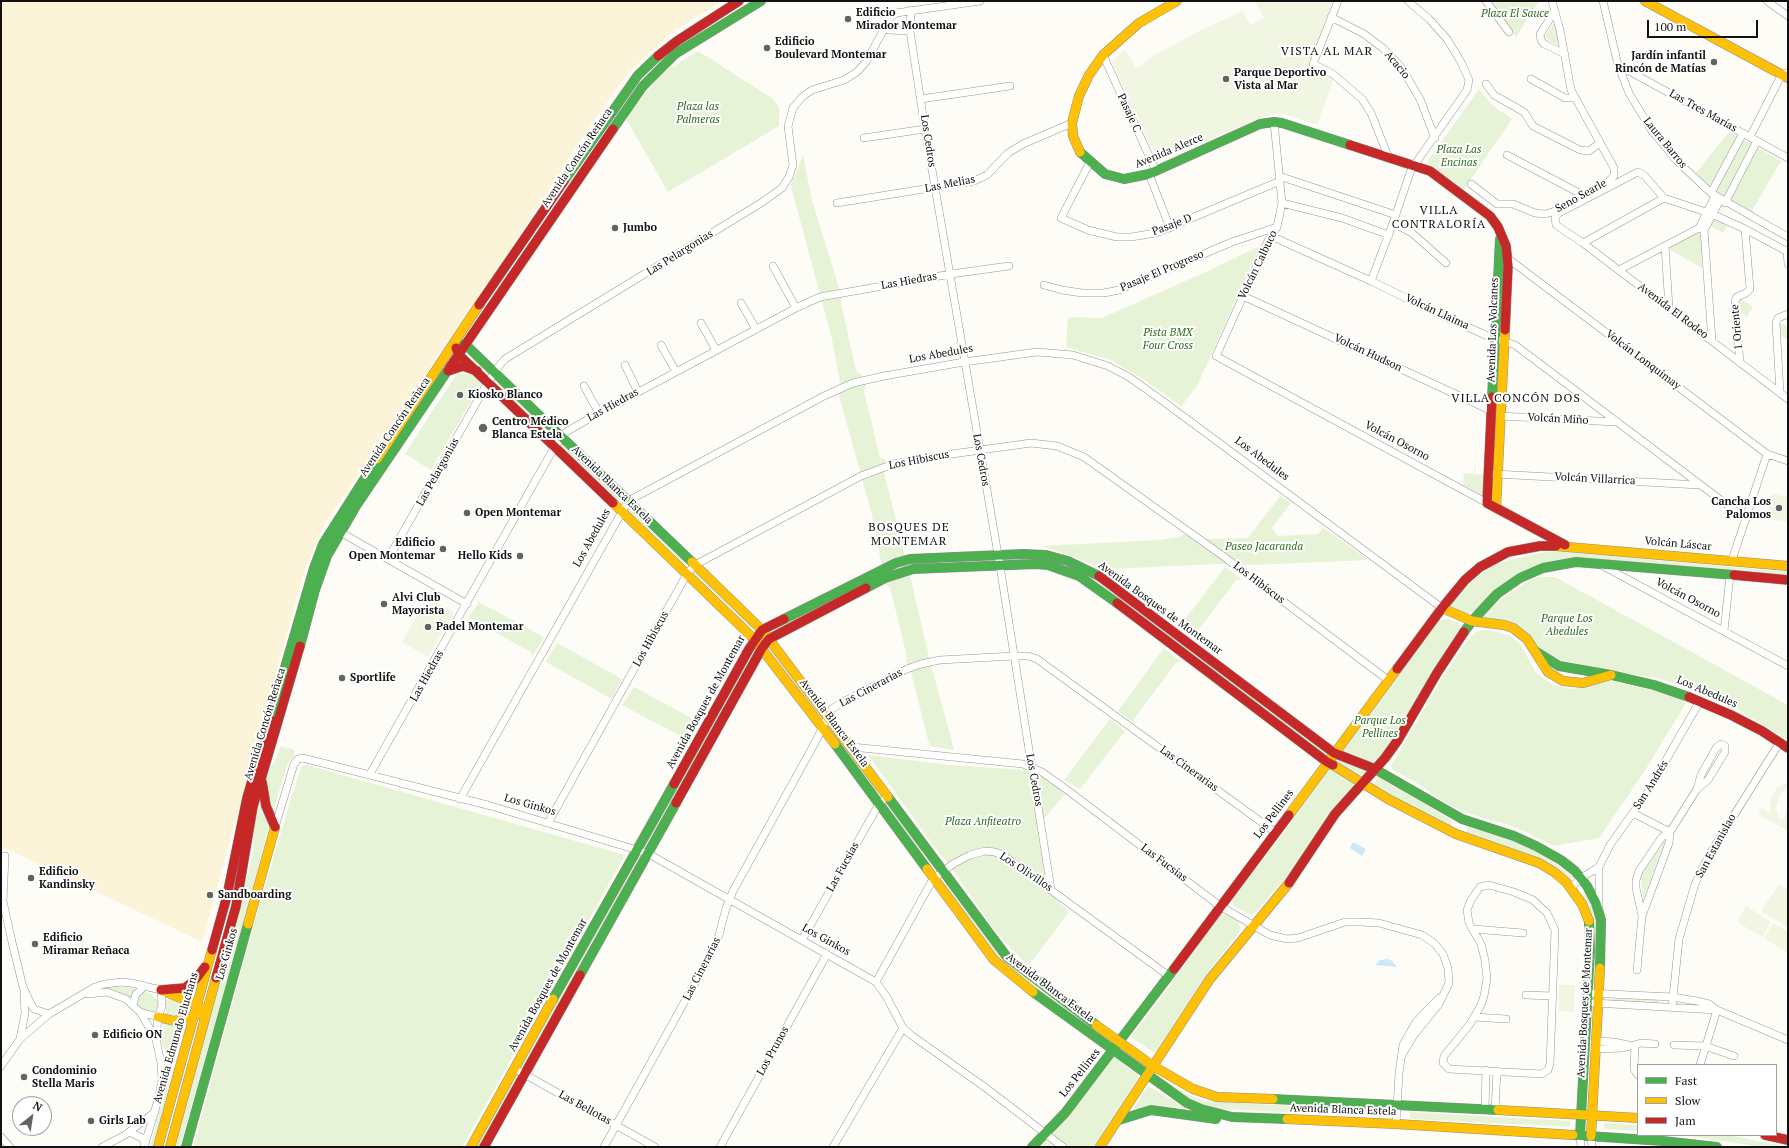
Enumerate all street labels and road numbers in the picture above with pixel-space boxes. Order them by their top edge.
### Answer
street label: Acacio [1382,48,1412,82]
street label: Las Tres Marías [1667,87,1739,135]
street label: Pasaje C [1114,92,1144,134]
street label: Avenida Concón Reñaca [539,106,615,210]
street label: Los Cedros [917,114,939,168]
street label: Laura Barros [1640,115,1690,171]
street label: Avenida Alerce [1133,131,1205,171]
street label: Las Melias [924,173,976,195]
street label: Seno Searle [1553,176,1609,216]
street label: Pasaje D [1150,211,1194,239]
street label: Las Pelargonias [644,227,716,279]
street label: Volcán Calbuco [1236,228,1280,302]
street label: Pasaje El Progreso [1118,247,1206,295]
street label: Las Hiedras [880,270,938,292]
street label: Avenida Los Volcanes [1485,277,1501,383]
street label: Avenida El Rodeo [1635,280,1711,342]
street label: Volcán Llaima [1403,291,1471,333]
street label: 1 Oriente [1728,304,1746,350]
street label: Volcán Lonquimay [1603,327,1683,393]
street label: Volcán Hudson [1332,331,1404,375]
street label: Los Abedules [908,342,974,366]
street label: Avenida Concón Reñaca [357,375,433,479]
street label: Las Hiedras [585,386,641,424]
street label: Volcán Miño [1527,411,1589,427]
street label: Volcán Osorno [1362,418,1432,464]
street label: Los Cedros [970,433,992,487]
street label: Los Abedules [1232,434,1292,484]
street label: Las Pelargonias [414,436,462,508]
street label: Avenida Blanca Estela [569,443,655,527]
street label: Los Hibiscus [888,448,950,472]
street label: Volcán Villarrica [1554,470,1636,488]
street label: Los Abedules [571,507,613,569]
street label: Volcán Láscar [1644,535,1712,553]
street label: Avenida Bosques de Montemar [1095,559,1225,657]
street label: Los Hibiscus [1231,559,1287,607]
street label: Volcán Osorno [1653,575,1723,621]
street label: Los Hibiscus [630,609,672,669]
street label: Avenida Bosques de Montemar [664,633,748,771]
street label: Las Hiedras [408,648,446,704]
street label: Avenida Concón Reñaca [242,666,288,782]
street label: Las Cinerarias [837,666,905,710]
street label: Los Abedules [1675,673,1739,711]
street label: Avenida Blanca Estela [797,676,871,770]
street label: Las Cinerarias [1157,743,1221,795]
street label: Los Cedros [1023,753,1045,807]
street label: San Andrés [1631,758,1671,812]
street label: Los Pellines [1251,787,1297,841]
street label: Los Ginkos [503,791,557,819]
street label: San Estanislao [1693,812,1739,880]
street label: Las Fucsias [824,840,862,894]
street label: Las Fucsias [1138,841,1190,885]
street label: Los Olivillos [997,850,1055,894]
street label: Avenida Bosques de Montemar [506,916,590,1054]
street label: Los Ginkos [799,921,853,959]
street label: Los Ginkos [213,927,241,981]
street label: Avenida Bosques de Montemar [1574,928,1596,1078]
street label: Las Cinerarias [680,935,724,1003]
street label: Avenida Blanca Estela [1003,951,1097,1025]
street label: Avenida Edmundo Eluchans [151,971,201,1105]
street label: Los Prunos [754,1024,792,1078]
street label: Los Pellines [1057,1046,1103,1100]
street label: Las Bellotas [556,1088,614,1128]
street label: Avenida Blanca Estela [1289,1102,1397,1118]

